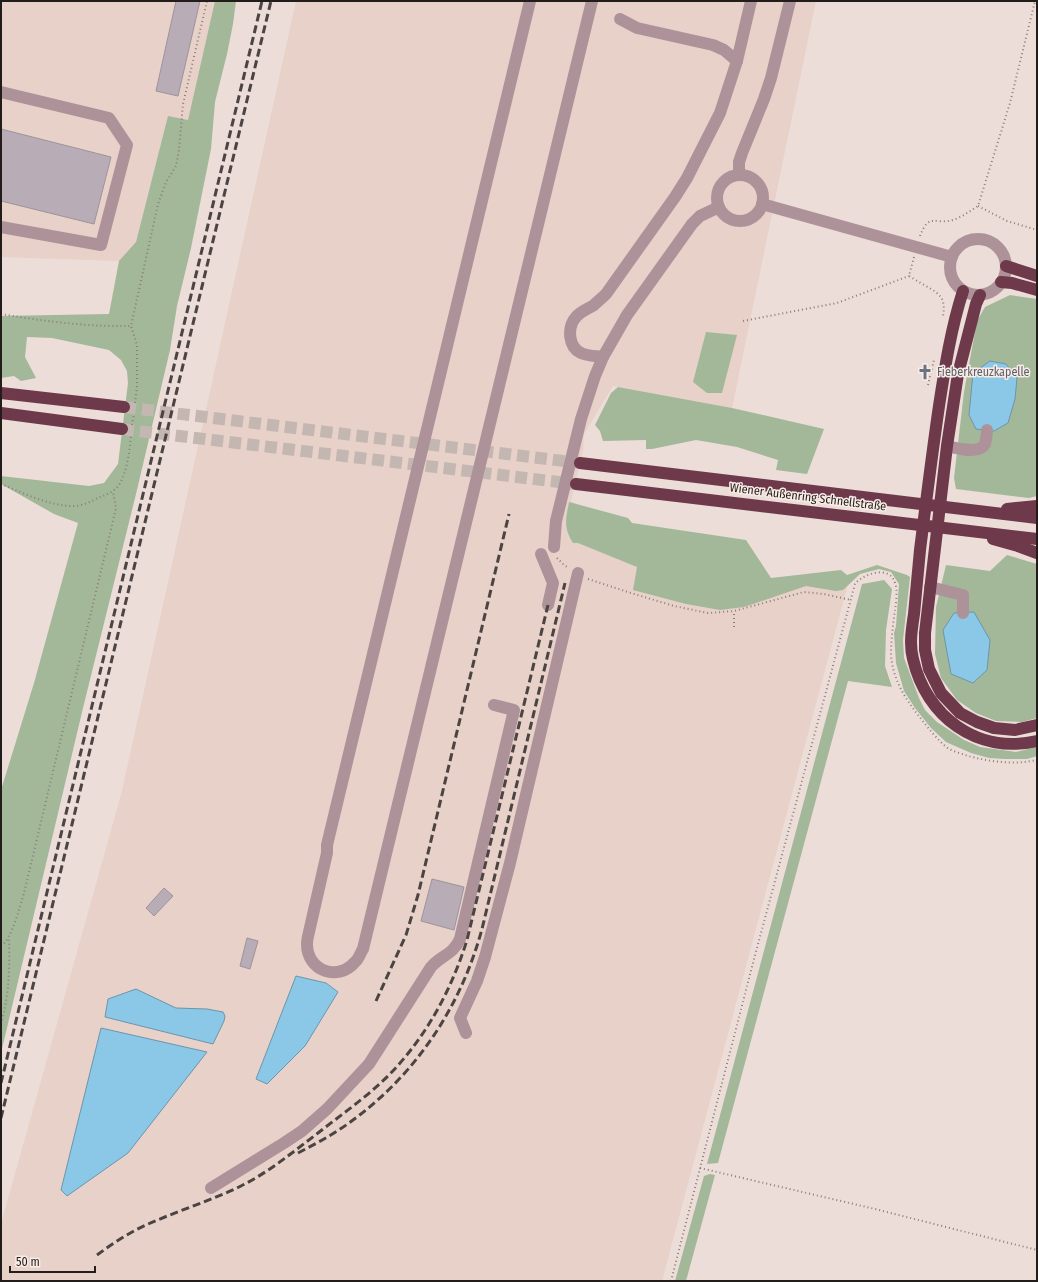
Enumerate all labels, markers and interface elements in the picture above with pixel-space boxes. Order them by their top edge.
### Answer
church icon: Fieberkreuzkapelle [916,363,934,381]
place label: Fieberkreuzkapelle [937,365,1030,379]
street label: Wiener Außenring Schnellstraße [729,480,887,514]
scale bar [10,1248,95,1274]
text: 50 m [16,1255,40,1269]

